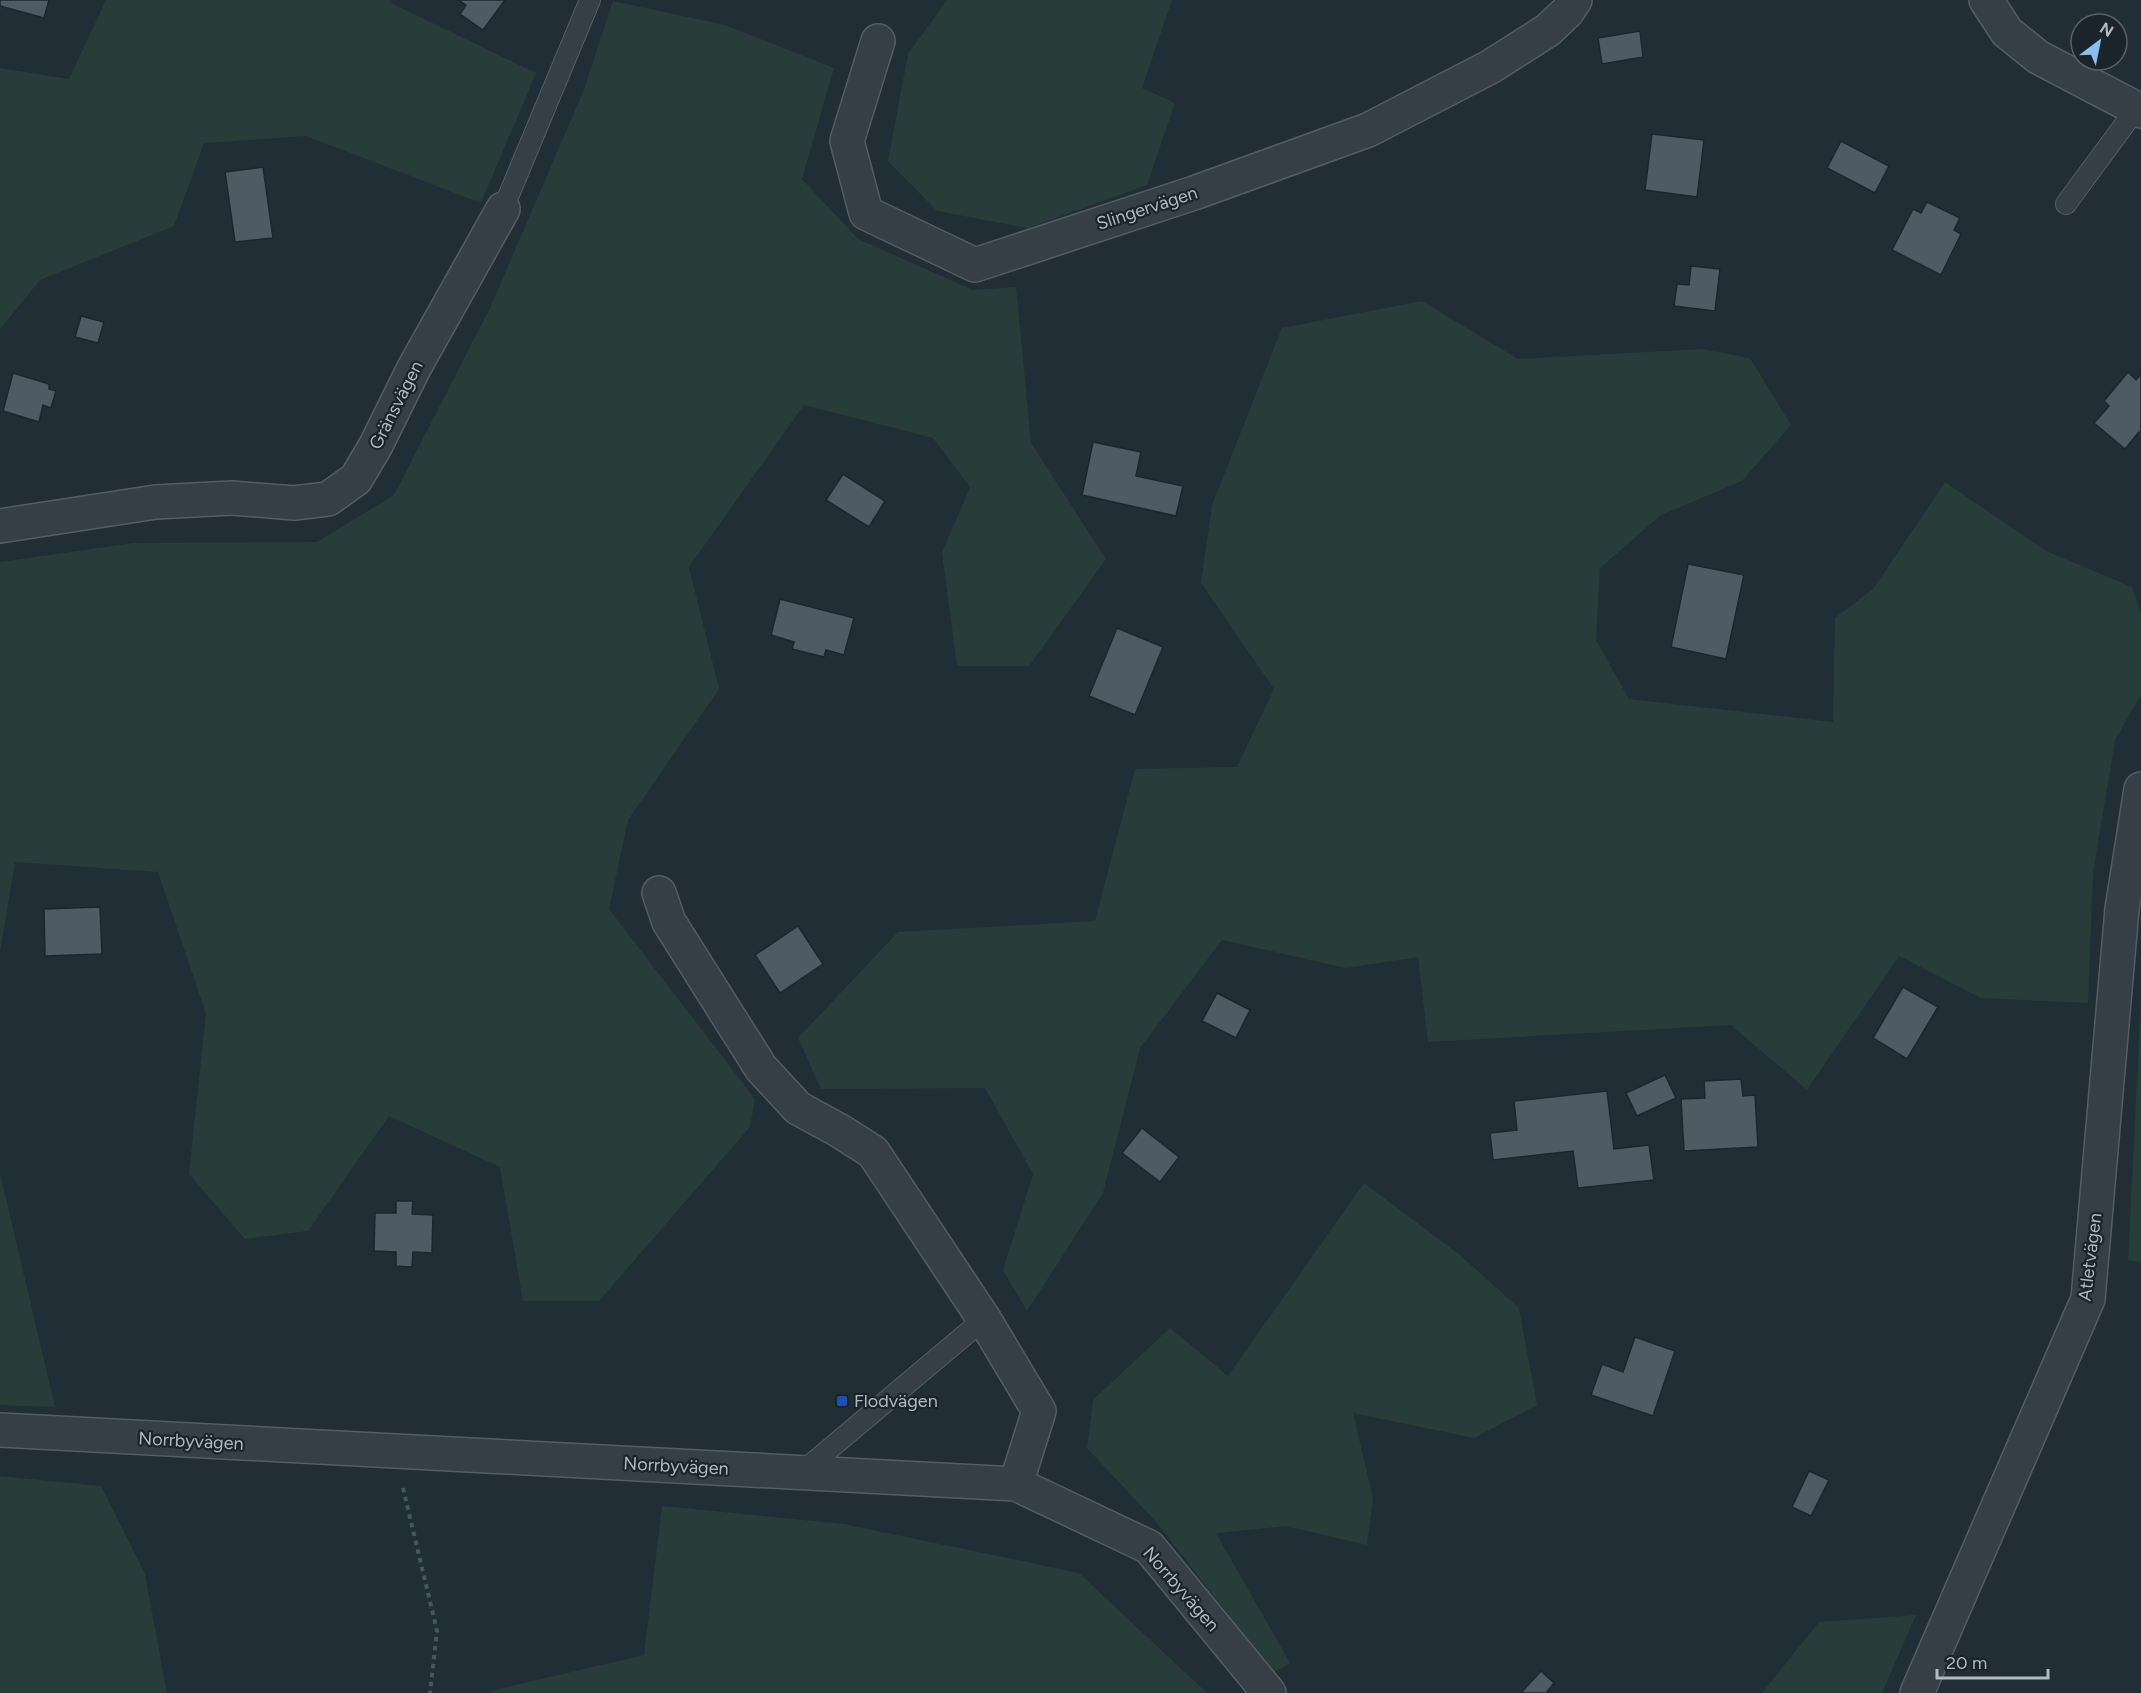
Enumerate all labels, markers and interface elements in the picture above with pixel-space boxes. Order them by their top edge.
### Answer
north arrow [2069,12,2129,72]
text: N [2096,18,2117,41]
street label: Slingervägen [1094,181,1200,235]
street label: Gränsvägen [364,357,428,453]
street label: Atletvägen [2074,1212,2106,1302]
place label: Flodvägen [854,1390,938,1412]
marker: Flodvägen [835,1394,849,1408]
street label: Norrbyvägen [138,1427,244,1455]
street label: Norrbyvägen [623,1452,729,1480]
street label: Norrbyvägen [1138,1542,1224,1636]
scale bar [1937,1642,2048,1680]
text: 20 m [1946,1652,1987,1674]

